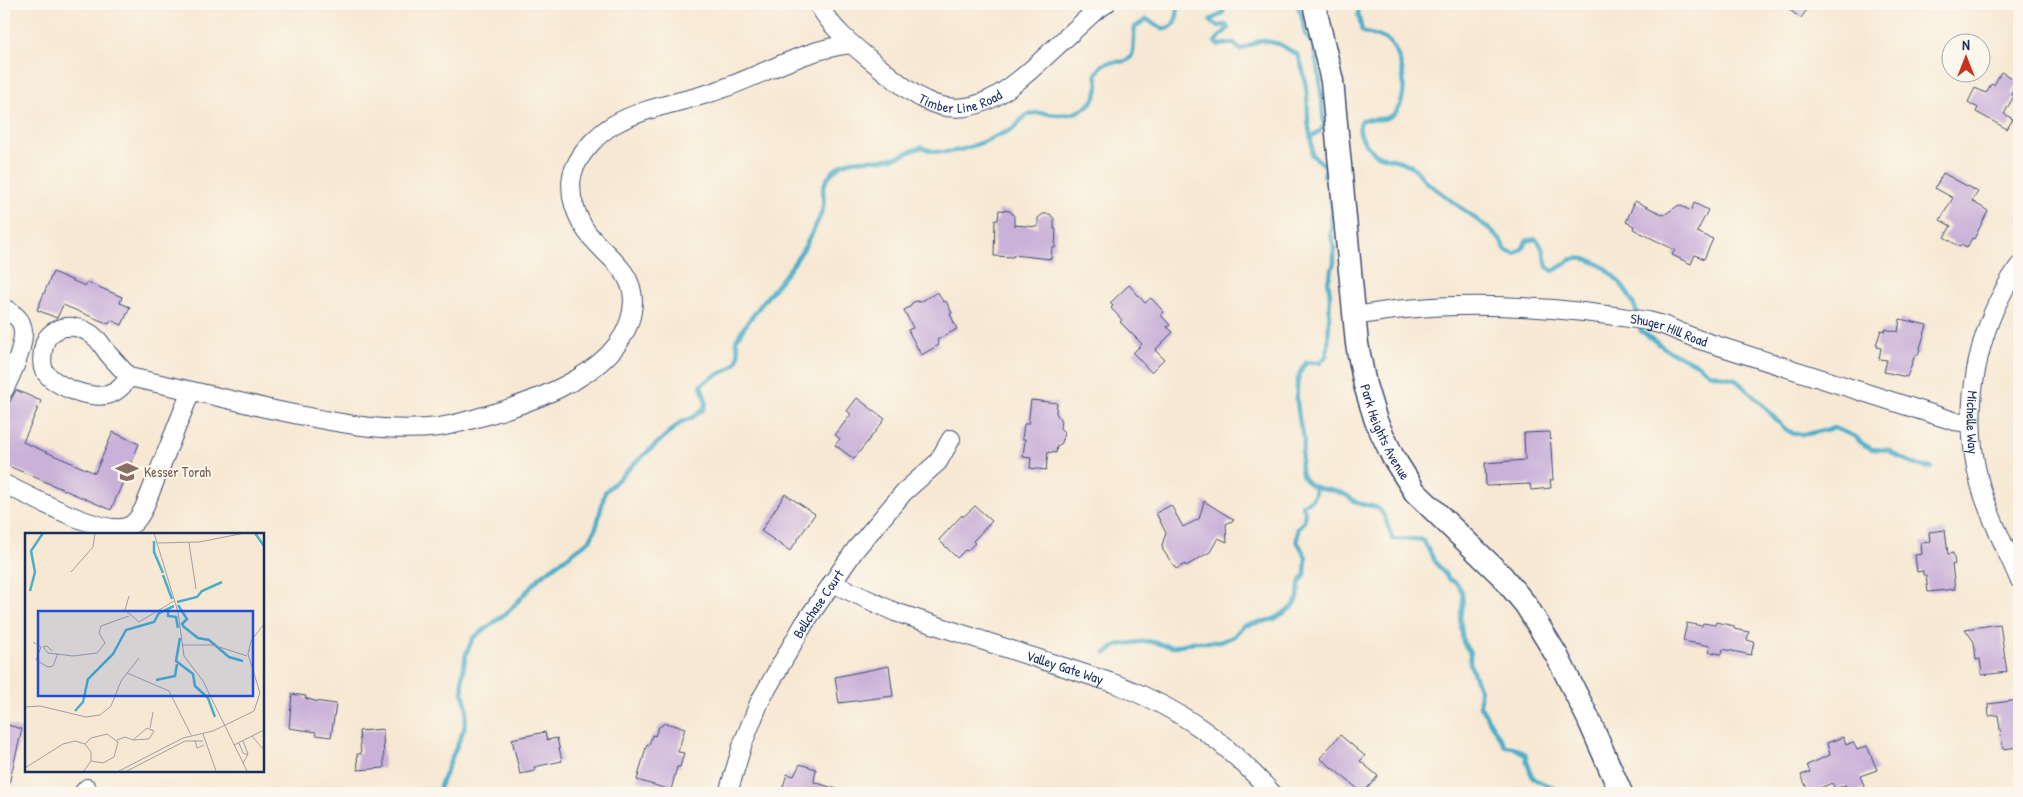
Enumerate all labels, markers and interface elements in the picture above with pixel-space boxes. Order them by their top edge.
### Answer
north arrow [1940,32,1990,82]
text: N [1962,35,1970,54]
street label: Timber Line Road [916,85,1006,117]
street label: Shuger Hill Road [1629,308,1710,351]
street label: Park Heights Avenue [1356,382,1415,483]
street label: Michelle Way [1962,390,1984,455]
school or university icon: Kesser Torah [114,459,140,485]
place label: Kesser Torah [144,462,211,481]
inset map [25,533,264,772]
street label: Bellchase Court [788,565,848,641]
street label: Valley Gate Way [1024,645,1106,689]

